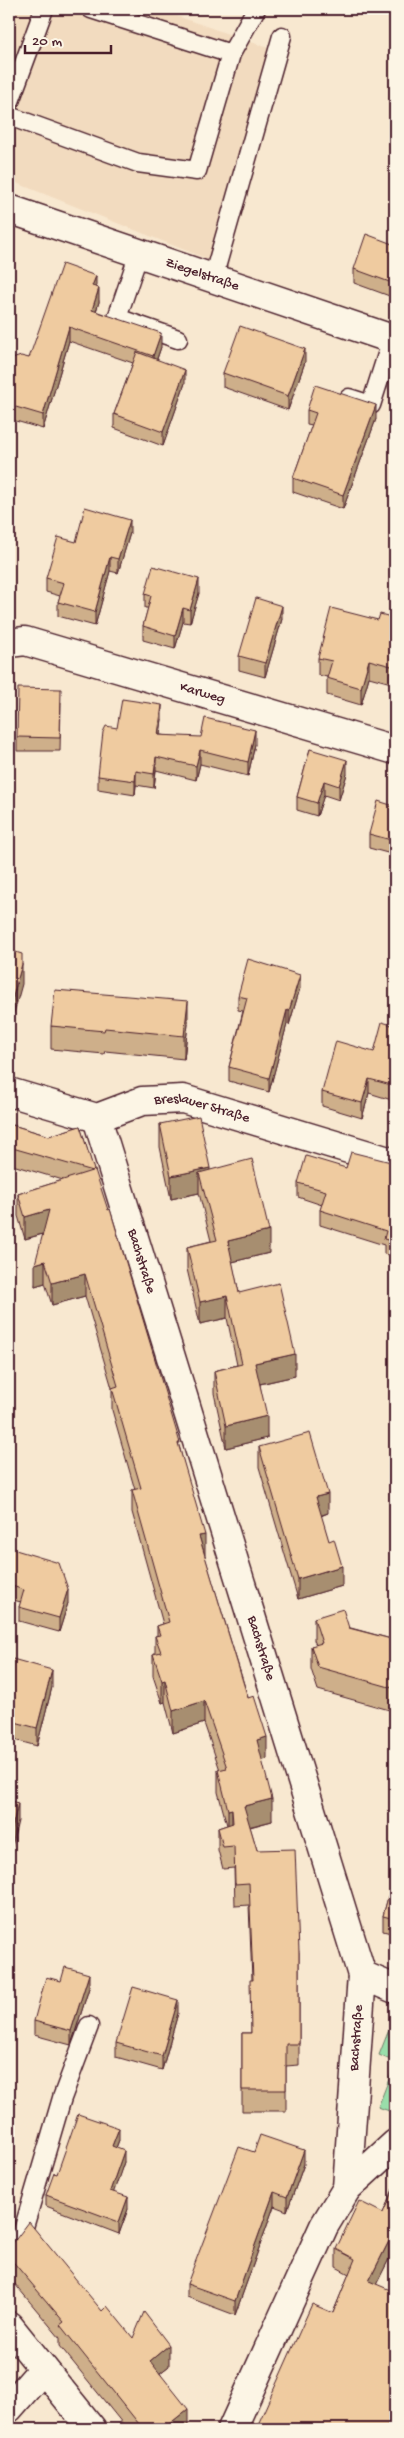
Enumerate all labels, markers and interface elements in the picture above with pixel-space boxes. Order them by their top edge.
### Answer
scale bar [25,22,111,54]
text: 20 m [32,33,62,51]
street label: Ziegelstraße [163,254,242,295]
street label: Karweg [178,679,227,708]
street label: Breslauer Straße [153,1090,252,1127]
street label: Bachstraße [123,1226,160,1296]
street label: Bachstraße [243,1613,279,1683]
street label: Bachstraße [346,2003,368,2073]

